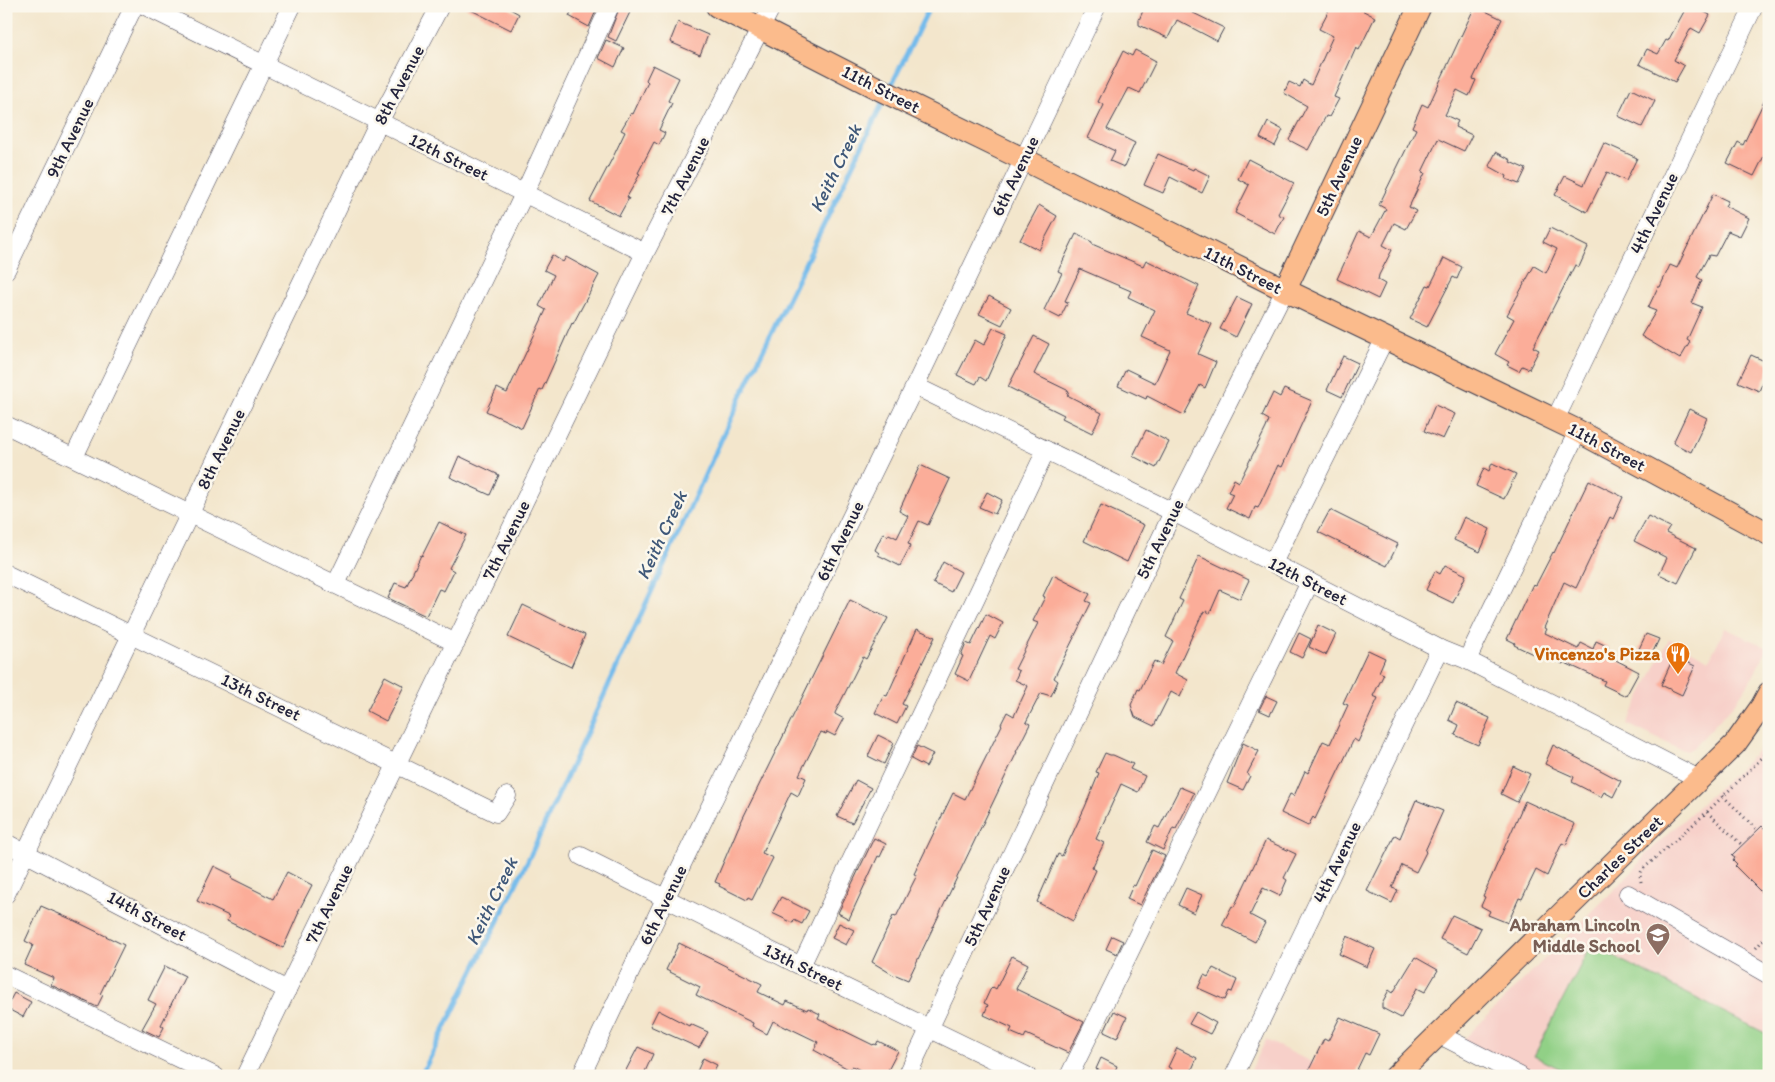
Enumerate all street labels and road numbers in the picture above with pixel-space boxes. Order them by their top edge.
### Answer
street label: 8th Avenue [369,41,429,129]
street label: 11th Street [838,60,924,118]
street label: 9th Avenue [41,94,99,182]
street label: 12th Street [406,128,493,186]
street label: 6th Avenue [986,132,1044,220]
street label: 5th Avenue [1311,132,1367,220]
street label: 7th Avenue [656,133,714,219]
street label: 4th Avenue [1625,169,1683,257]
street label: 11th Street [1200,241,1286,299]
street label: 8th Avenue [192,405,250,493]
street label: 11th Street [1564,417,1650,477]
street label: 5th Avenue [1131,495,1189,583]
street label: 7th Avenue [477,497,535,583]
street label: 6th Avenue [811,497,869,585]
street label: 12th Street [1265,552,1351,610]
street label: 13th Street [217,668,305,726]
street label: Charles Street [1572,810,1668,904]
street label: 4th Avenue [1308,818,1366,906]
street label: 7th Avenue [300,861,358,947]
street label: 6th Avenue [634,861,692,949]
street label: 5th Avenue [959,862,1015,950]
street label: 14th Street [103,886,191,946]
street label: 13th Street [759,938,847,996]

